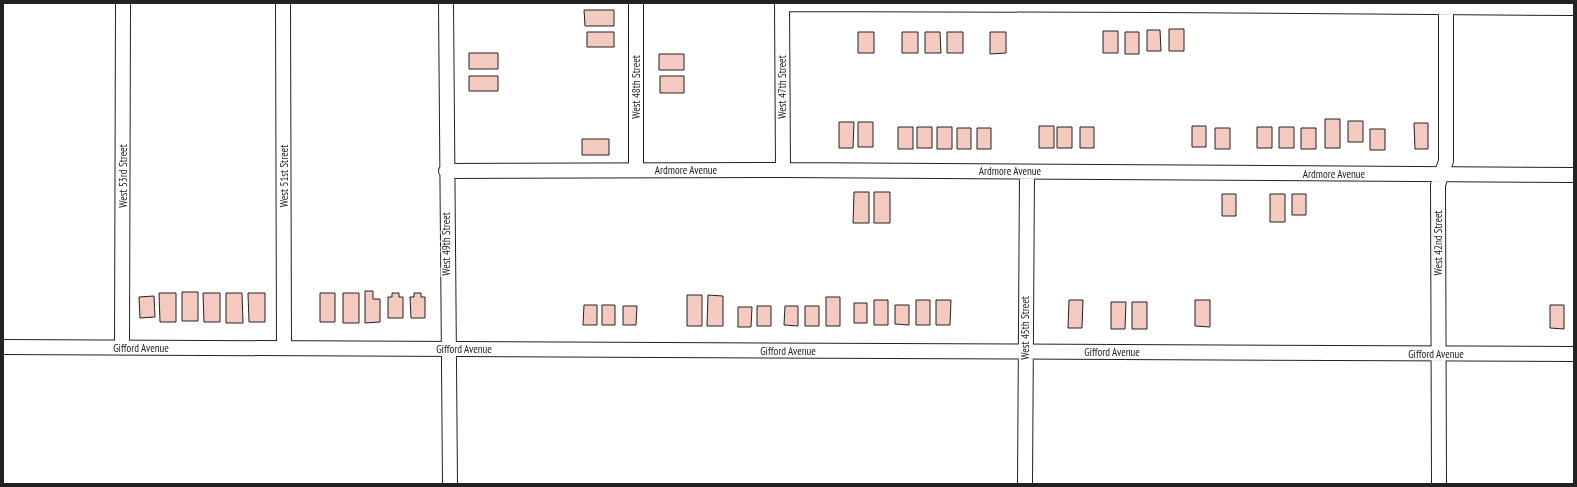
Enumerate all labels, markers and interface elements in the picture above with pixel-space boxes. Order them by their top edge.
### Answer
street label: West 48th Street [629,55,643,119]
street label: West 47th Street [775,55,789,119]
street label: West 53rd Street [116,144,130,208]
street label: West 51st Street [277,145,291,207]
street label: Ardmore Avenue [655,163,718,177]
street label: Ardmore Avenue [979,164,1042,178]
street label: Ardmore Avenue [1303,167,1366,181]
street label: West 42nd Street [1431,210,1445,276]
street label: West 49th Street [439,212,453,276]
street label: West 45th Street [1018,296,1032,360]
street label: Gifford Avenue [113,341,169,355]
street label: Gifford Avenue [436,342,492,356]
street label: Gifford Avenue [760,344,816,358]
street label: Gifford Avenue [1084,345,1140,359]
street label: Gifford Avenue [1408,347,1464,361]

